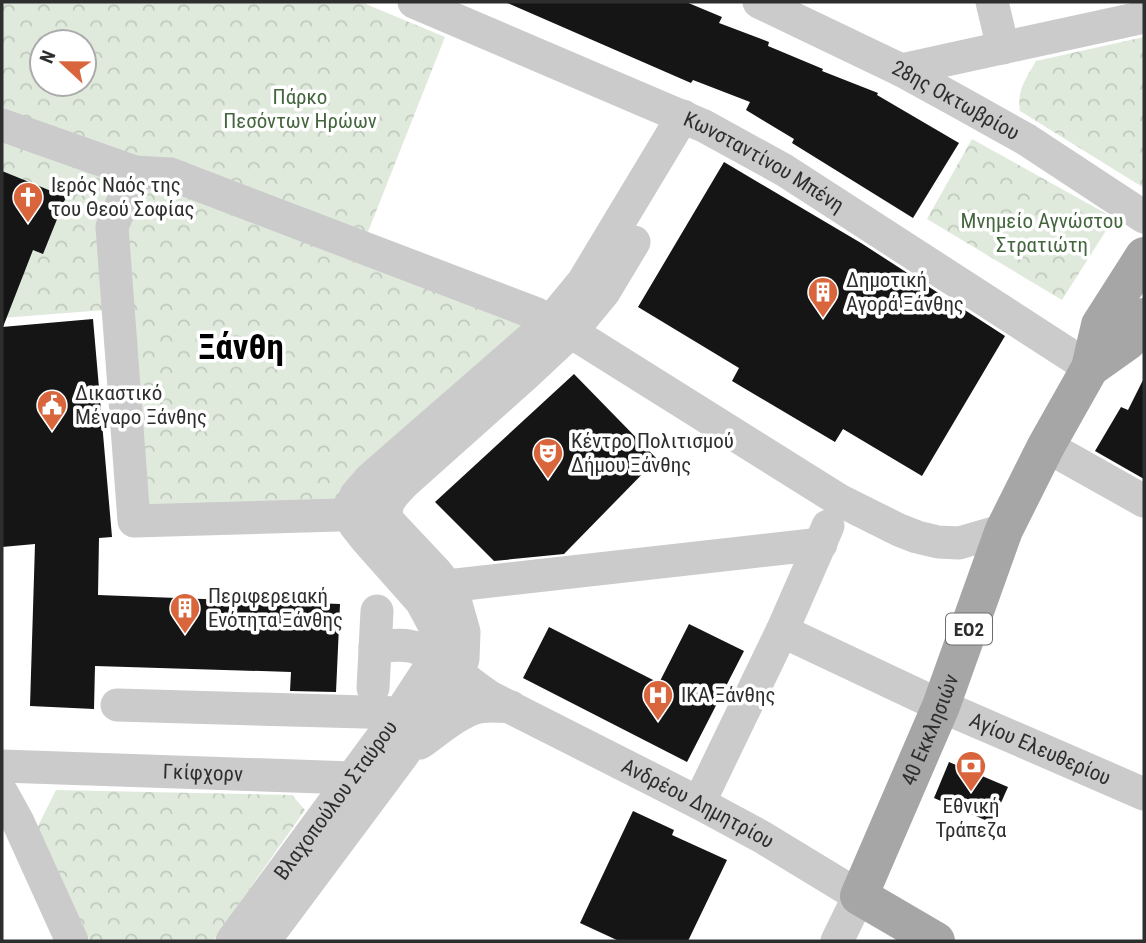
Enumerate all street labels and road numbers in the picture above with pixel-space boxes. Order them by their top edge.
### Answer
street label: 28ης Οκτωβρίου [888,56,1024,145]
street label: Κωνσταντίνου Μπένη [680,107,848,218]
road number: ΕΟ2 [946,614,992,644]
street label: 40 Εκκλησιών [896,671,963,789]
street label: Αγίου Ελευθερίου [966,708,1114,790]
street label: Βλαχοπούλου Σταύρου [269,716,402,885]
street label: Ανδρέου Δημητρίου [618,754,778,853]
street label: Γκίφχορν [162,760,243,786]

